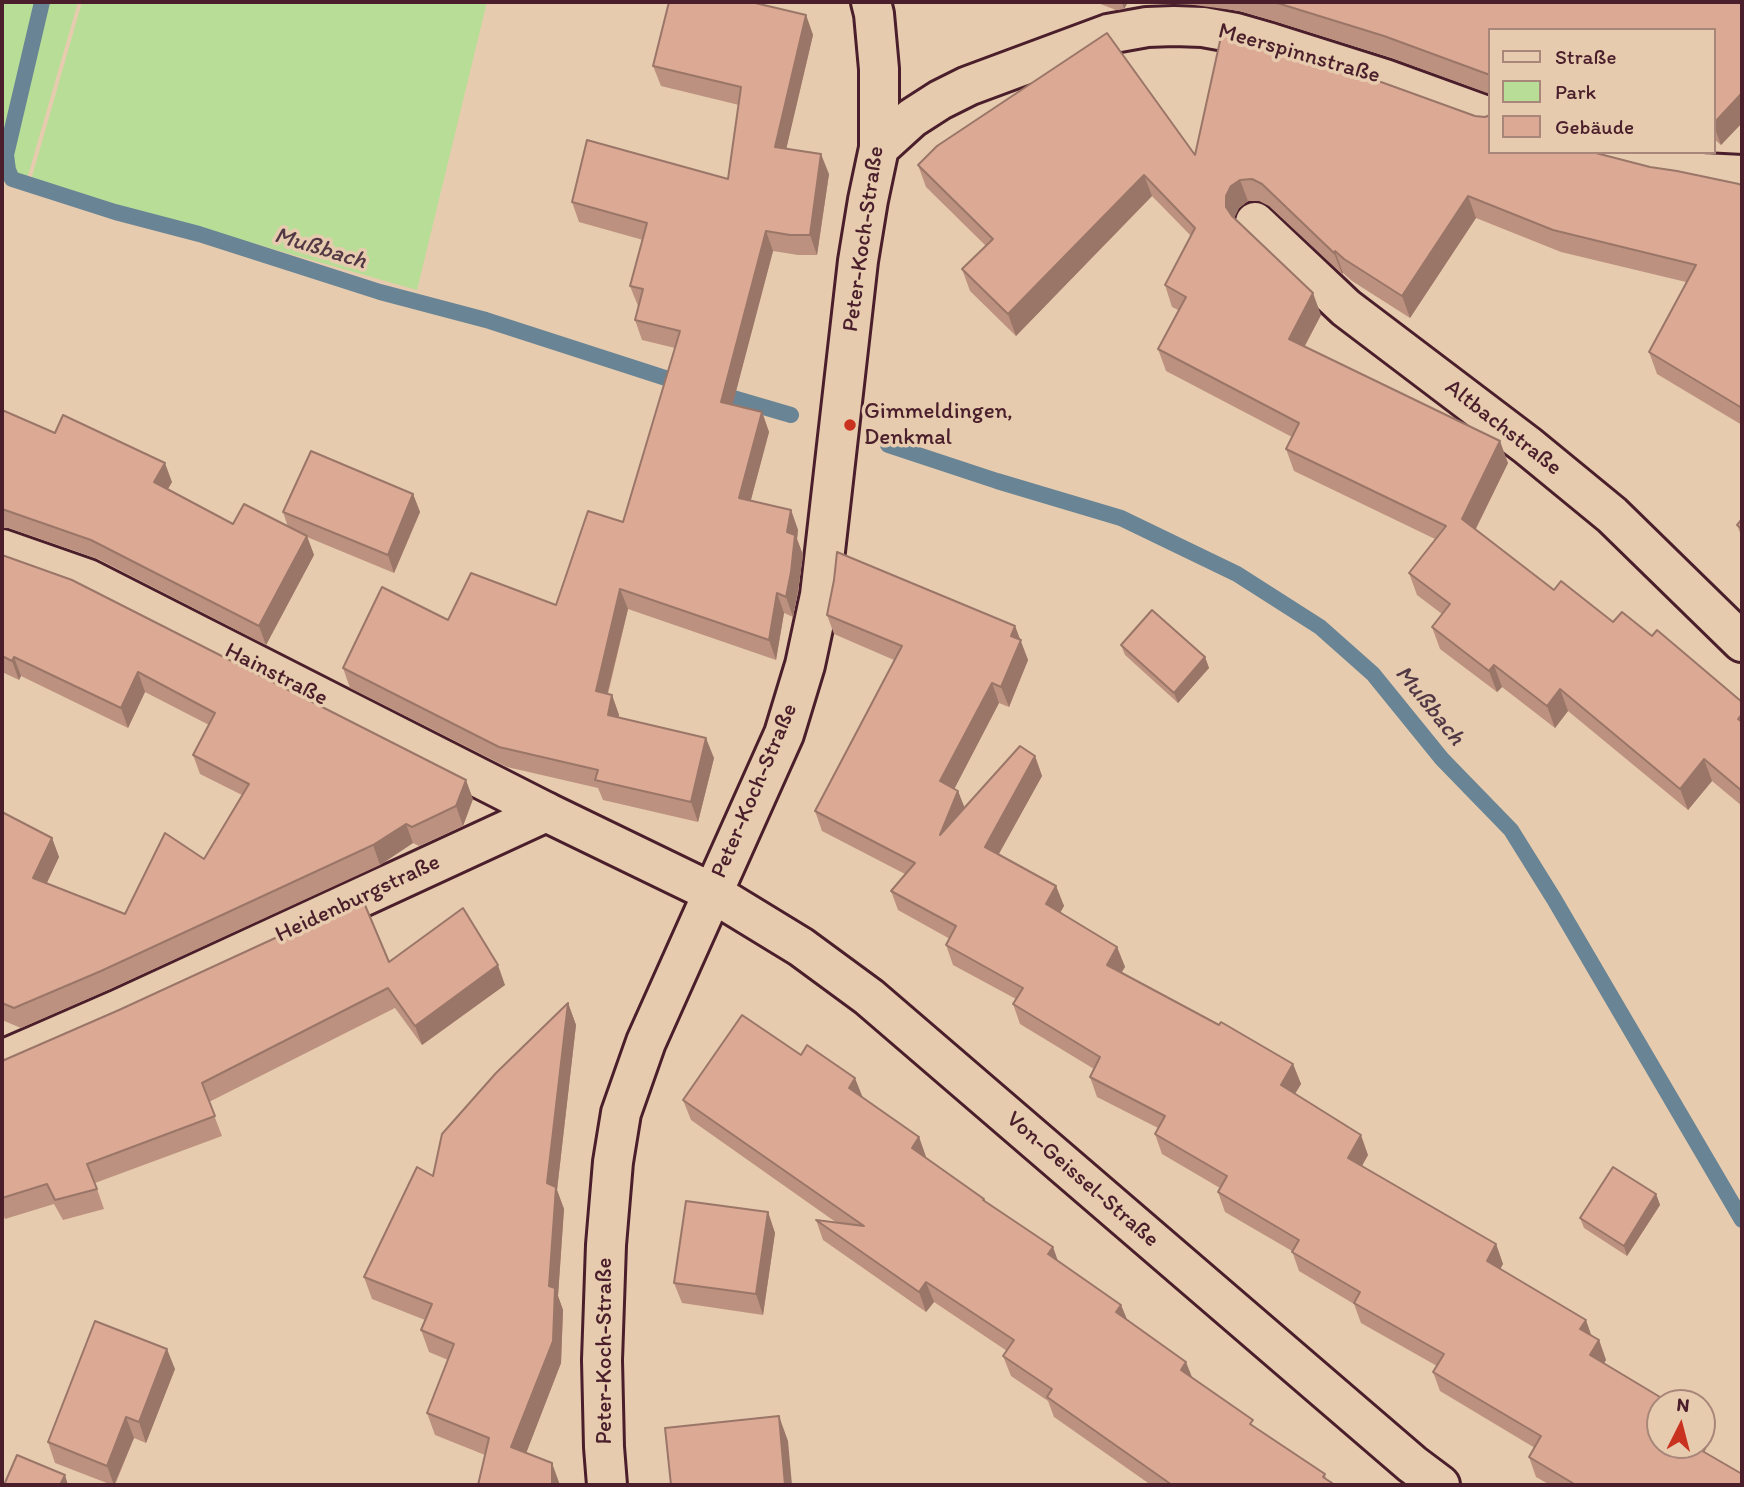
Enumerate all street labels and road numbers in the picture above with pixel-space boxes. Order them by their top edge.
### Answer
street label: Meerspinnstraße [1215,18,1383,90]
street label: Peter-Koch-Straße [837,144,891,334]
street label: Altbachstraße [1439,374,1567,482]
street label: Hainstraße [220,637,332,713]
street label: Peter-Koch-Straße [706,700,804,882]
street label: Heidenburgstraße [271,849,445,949]
street label: Von-Geissel-Straße [1000,1106,1164,1254]
street label: Peter-Koch-Straße [591,1257,619,1445]

